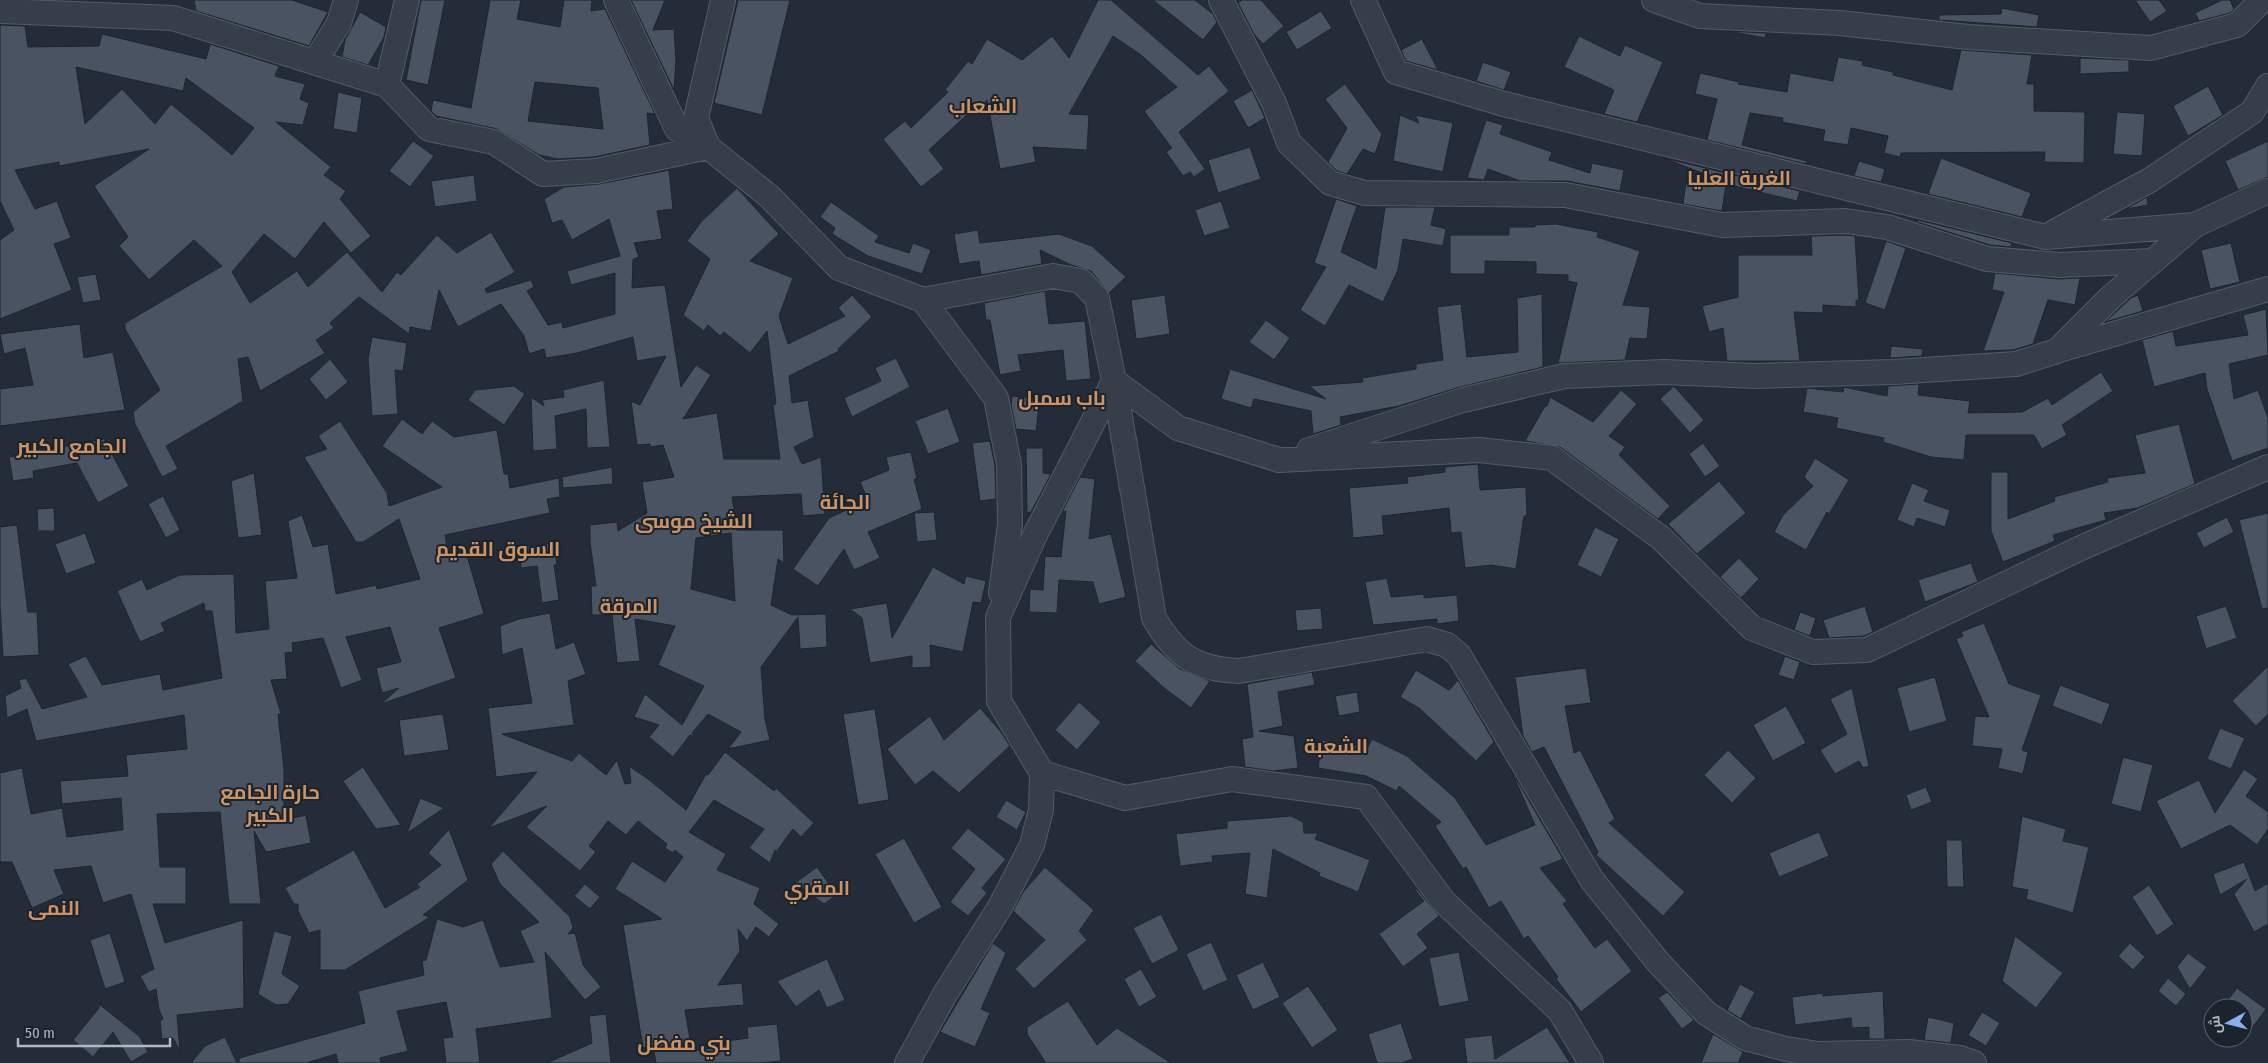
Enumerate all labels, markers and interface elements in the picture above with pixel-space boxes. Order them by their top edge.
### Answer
district label: الشعاب [949,94,1017,118]
district label: الغربة العليا [1687,166,1791,190]
district label: باب سمبل [1018,386,1106,410]
district label: الجامع الكبير [16,434,127,460]
district label: الجائة [820,490,870,514]
district label: الشيخ موسى [635,509,753,535]
district label: السوق القديم [436,537,560,563]
district label: المرقة [600,594,658,618]
district label: الشعبة [1304,734,1368,758]
district label: حارة الجامع الكبير [220,780,320,827]
district label: المقري [784,876,850,904]
district label: النمى [28,896,80,920]
north arrow [2203,998,2253,1048]
text: ش [2206,1015,2225,1034]
scale bar [18,1016,170,1048]
text: 50 m [25,1024,55,1042]
district label: بني مفضل [637,1031,731,1060]

